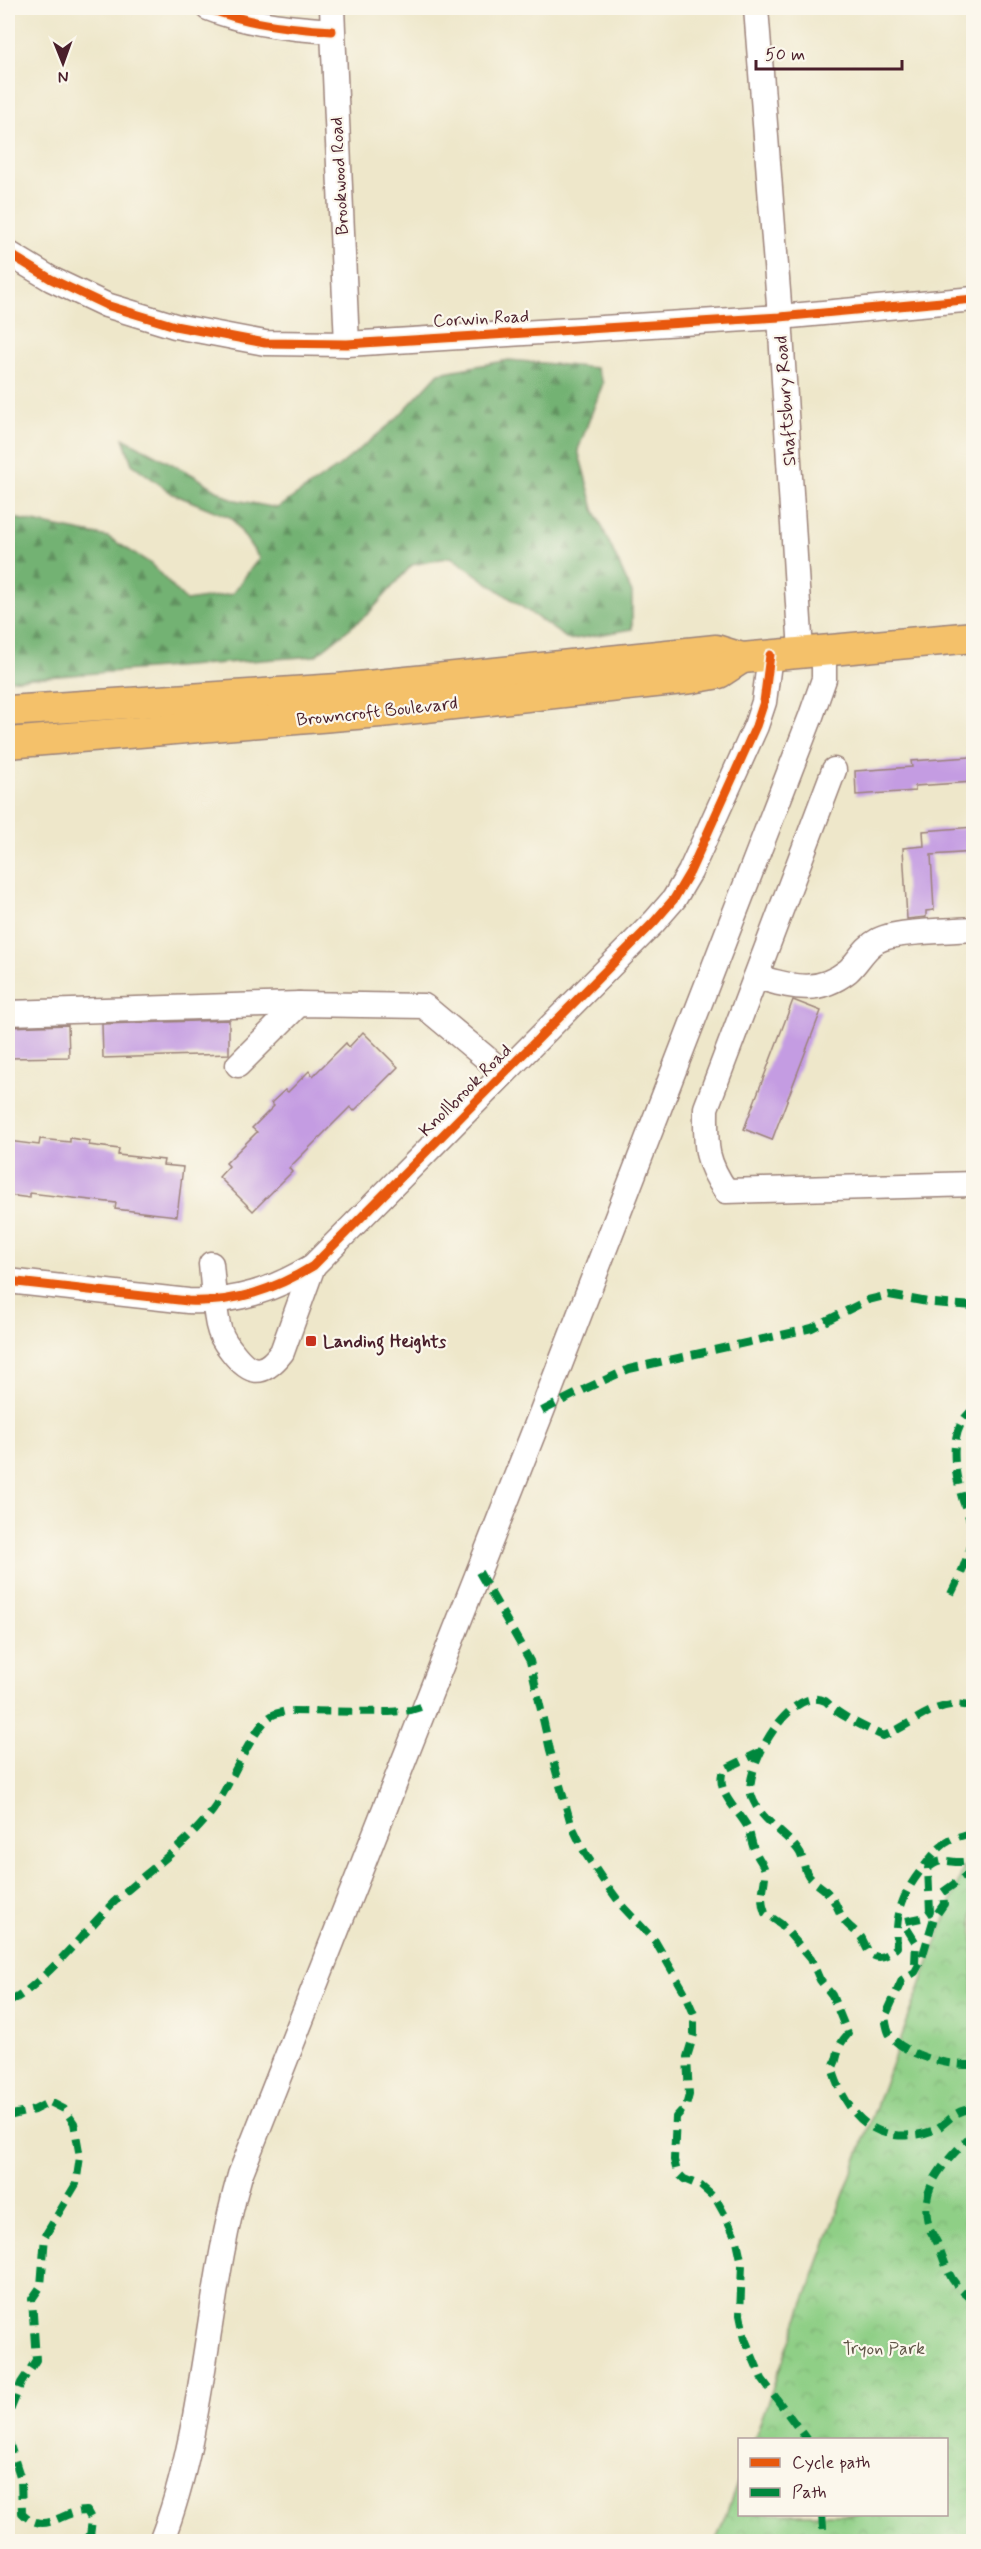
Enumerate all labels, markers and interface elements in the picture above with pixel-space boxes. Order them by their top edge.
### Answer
north arrow [33,33,93,93]
scale bar [756,33,902,71]
text: 50 m [765,43,805,67]
text: N [58,66,69,87]
street label: Brookwood Road [325,116,355,236]
street label: Corwin Road [432,304,530,334]
street label: Shaftsbury Road [769,335,803,467]
street label: Browncroft Boulevard [295,692,459,732]
street label: Knollbrook Road [414,1039,517,1142]
place label: Landing Heights [323,1330,446,1356]
marker: Landing Heights [304,1334,318,1348]
park label: Tryon Park [843,2337,925,2361]
legend [738,2438,948,2516]
text: Cycle path [792,2451,870,2475]
text: Path [792,2481,827,2505]

